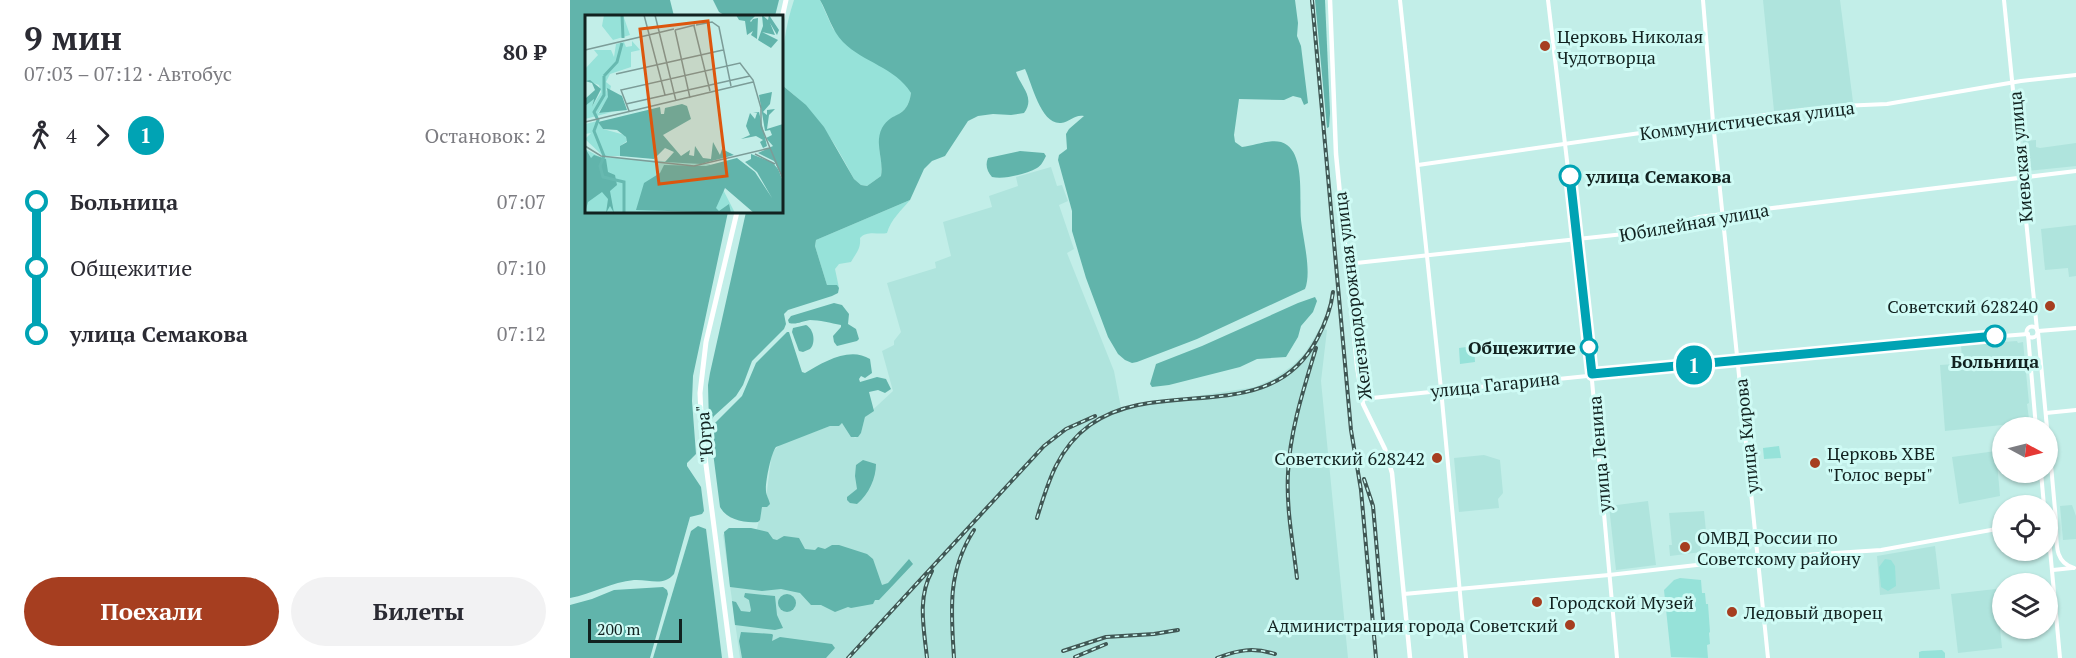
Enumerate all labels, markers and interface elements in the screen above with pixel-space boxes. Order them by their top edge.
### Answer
inset map [585,15,783,213]
text: 9 мин [24,16,122,59]
place label: Церковь Николая Чудотворца [1557,24,1703,69]
text: 80 ₽ [503,37,546,66]
marker: Церковь Николая Чудотворца [1538,39,1552,53]
text: 07:03 – 07:12 · Автобус [24,60,232,87]
street label: Киевская улица [2002,90,2038,224]
street label: Коммунистическая улица [1638,95,1856,145]
icon: walk [24,119,57,152]
icon: forward [86,119,119,152]
text: 1 [140,121,152,149]
text: 4 [66,122,77,149]
text: Остановок: 2 [424,122,546,149]
place label: улица Семакова [1585,164,1732,188]
marker: улица Семакова [1559,165,1581,187]
text: Больница [70,187,178,216]
text: 07:07 [497,188,546,215]
street label: Железнодорожная улица [1327,190,1377,402]
street label: Юбилейная улица [1617,197,1771,247]
text: Общежитие [70,253,192,282]
text: 07:10 [497,254,546,281]
place label: Советский 628240 [1887,294,2038,318]
marker: Советский 628240 [2043,299,2057,313]
text: улица Семакова [70,319,248,348]
text: 07:12 [497,320,546,347]
marker: Больница [1984,325,2006,347]
place label: Общежитие [1468,335,1576,359]
marker: Общежитие [1580,338,1598,356]
line badge: 1 [1674,346,1714,385]
place label: Больница [1951,349,2039,373]
text: 1 [1688,351,1700,379]
street label: улица Гагарина [1428,365,1561,403]
street label: улица Кирова [1728,377,1764,496]
street label: улица Ленина [1582,395,1616,514]
street label: "Югра" [690,404,718,464]
north arrow [1992,417,2058,483]
map controls [1992,417,2058,639]
place label: Церковь ХВЕ "Голос веры" [1827,441,1935,486]
place label: Советский 628242 [1274,446,1425,470]
marker: Советский 628242 [1430,451,1444,465]
marker: Церковь ХВЕ "Голос веры" [1808,456,1822,470]
button: locate [1992,495,2058,561]
place label: ОМВД России по Советскому району [1697,525,1861,570]
marker: ОМВД России по Советскому району [1678,540,1692,554]
button: layers [1992,573,2058,639]
button: Поехали [24,577,279,646]
button: Билеты [291,577,546,646]
place label: Городской Музей [1549,590,1694,614]
marker: Городской Музей [1530,595,1544,609]
place label: Ледовый дворец [1743,600,1883,624]
marker: Ледовый дворец [1725,605,1739,619]
place label: Администрация города Советский [1267,613,1558,637]
scale bar [588,616,682,644]
text: 200 m [597,618,640,640]
marker: Администрация города Советский [1563,618,1577,632]

